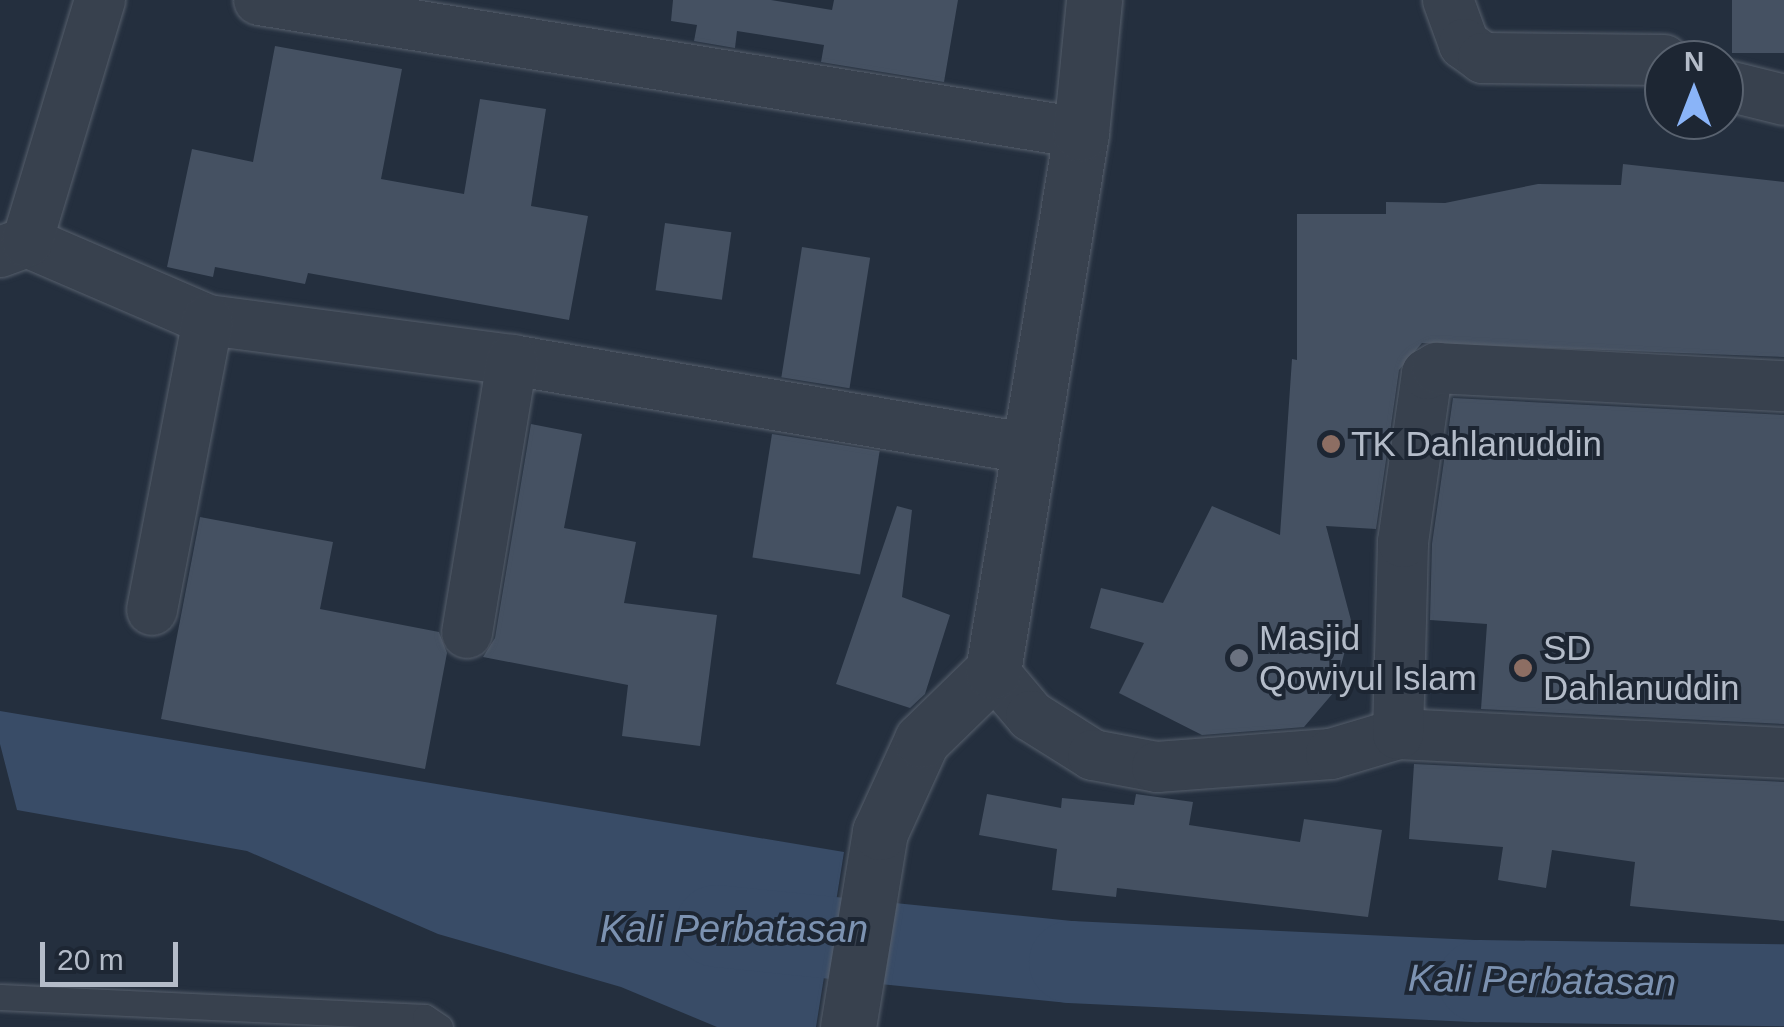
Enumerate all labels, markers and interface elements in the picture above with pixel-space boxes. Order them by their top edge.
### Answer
north arrow [1644,40,1744,140]
text: N [1684,46,1704,77]
place label: TK Dahlanuddin [1351,423,1602,465]
marker: TK Dahlanuddin [1320,433,1342,455]
place label: Masjid Qowiyul Islam [1259,617,1477,699]
place label: SD Dahlanuddin [1543,627,1740,709]
marker: Masjid Qowiyul Islam [1228,647,1250,669]
marker: SD Dahlanuddin [1512,657,1534,679]
water label: Kali Perbatasan [600,907,868,953]
scale bar [45,922,182,984]
text: 20 m [57,943,124,976]
water label: Kali Perbatasan [1407,956,1677,1006]

